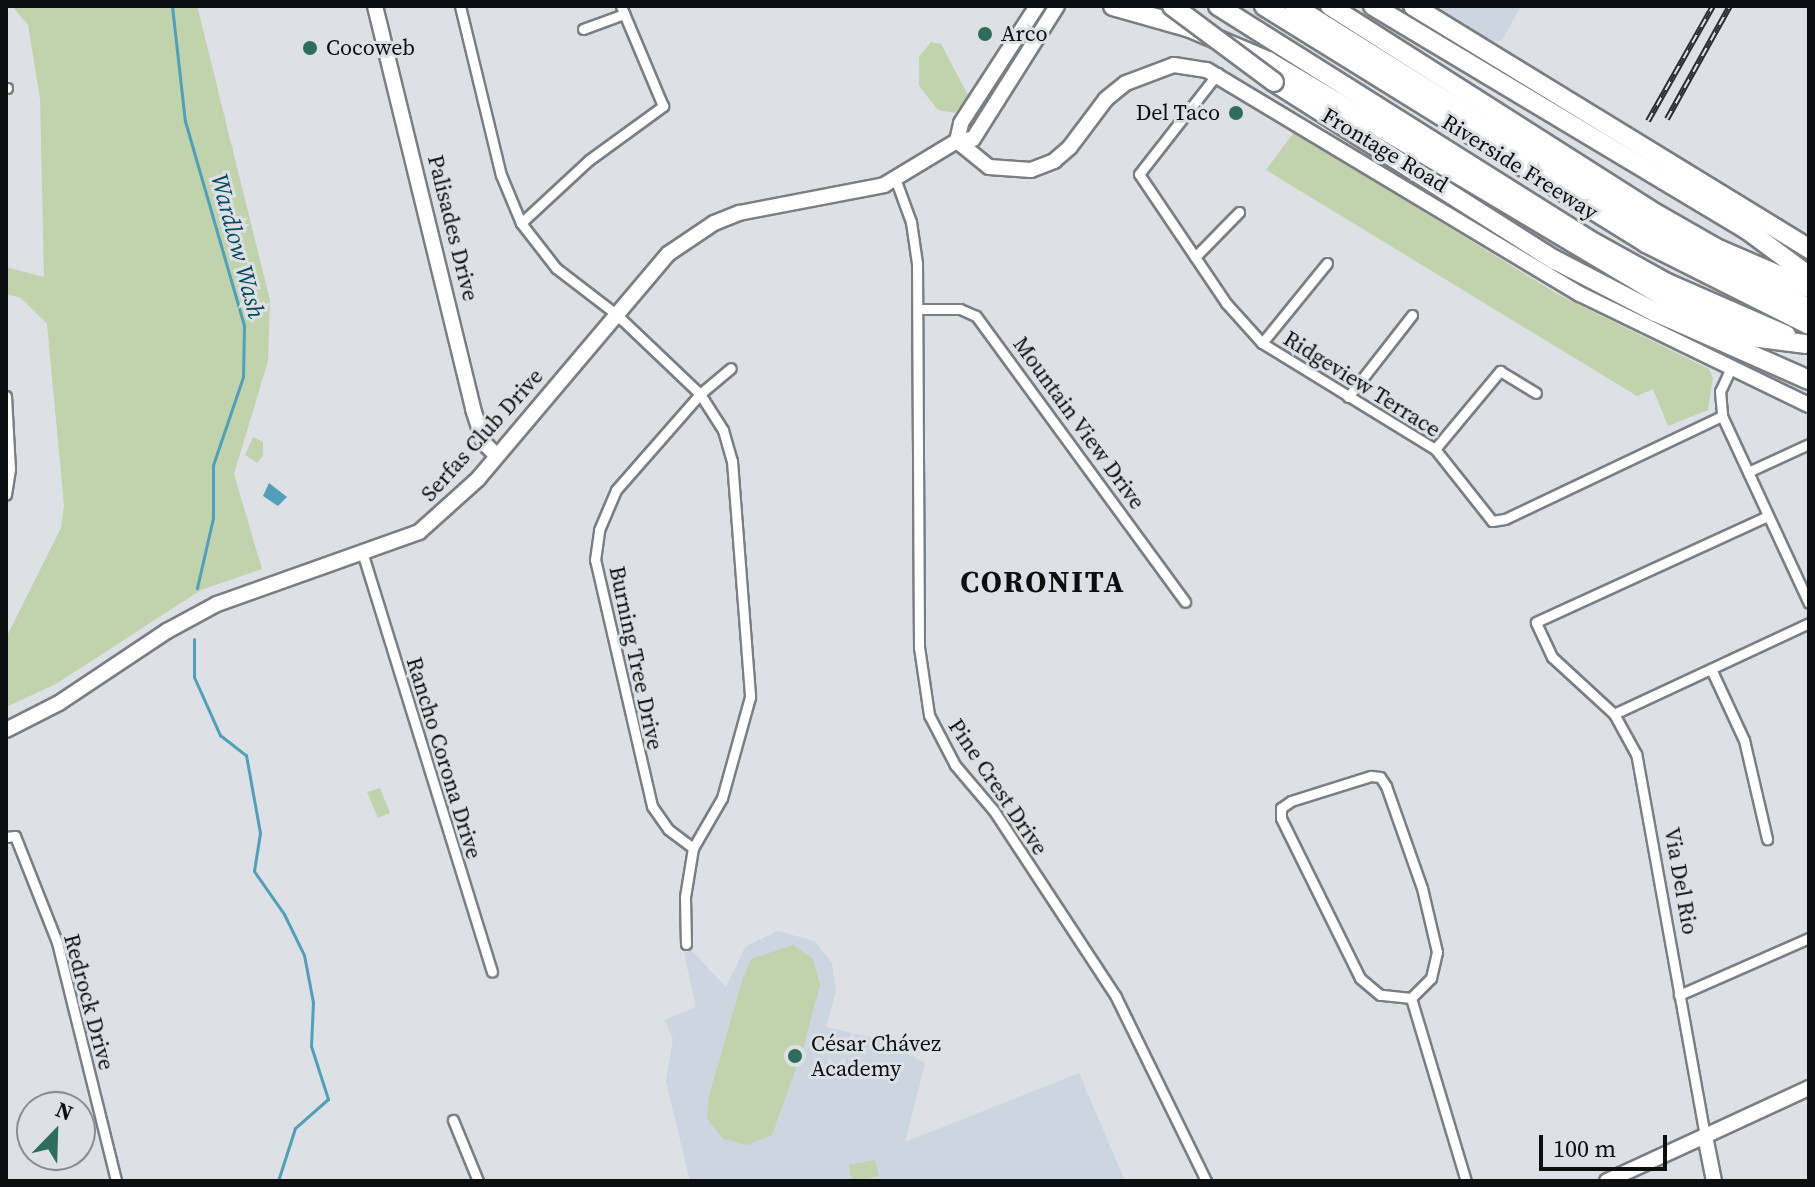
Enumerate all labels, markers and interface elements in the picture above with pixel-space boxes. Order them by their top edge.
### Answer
place label: Arco [1001,21,1048,47]
marker: Arco [976,25,994,43]
place label: Cocoweb [326,35,415,61]
marker: Cocoweb [301,39,319,57]
place label: Del Taco [1135,100,1220,126]
street label: Frontage Road [1317,102,1453,198]
marker: Del Taco [1227,104,1245,122]
street label: Riverside Freeway [1437,108,1603,226]
street label: Palisades Drive [422,152,484,304]
water label: Wardlow Wash [205,171,271,321]
street label: Ridgeview Terrace [1279,325,1445,443]
street label: Mountain View Drive [1007,331,1151,515]
street label: Serfas Club Drive [416,363,548,507]
street label: Burning Tree Drive [604,564,668,752]
district label: CORONITA [960,564,1126,600]
street label: Rancho Corona Drive [401,654,487,862]
street label: Pine Crest Drive [943,714,1053,860]
street label: Via Del Rio [1659,825,1703,937]
street label: Redrock Drive [58,931,120,1073]
place label: César Chávez Academy [811,1030,941,1082]
marker: César Chávez Academy [786,1047,804,1065]
north arrow [16,1091,96,1171]
text: N [51,1094,78,1128]
scale bar [1543,1119,1671,1169]
text: 100 m [1553,1132,1616,1165]

